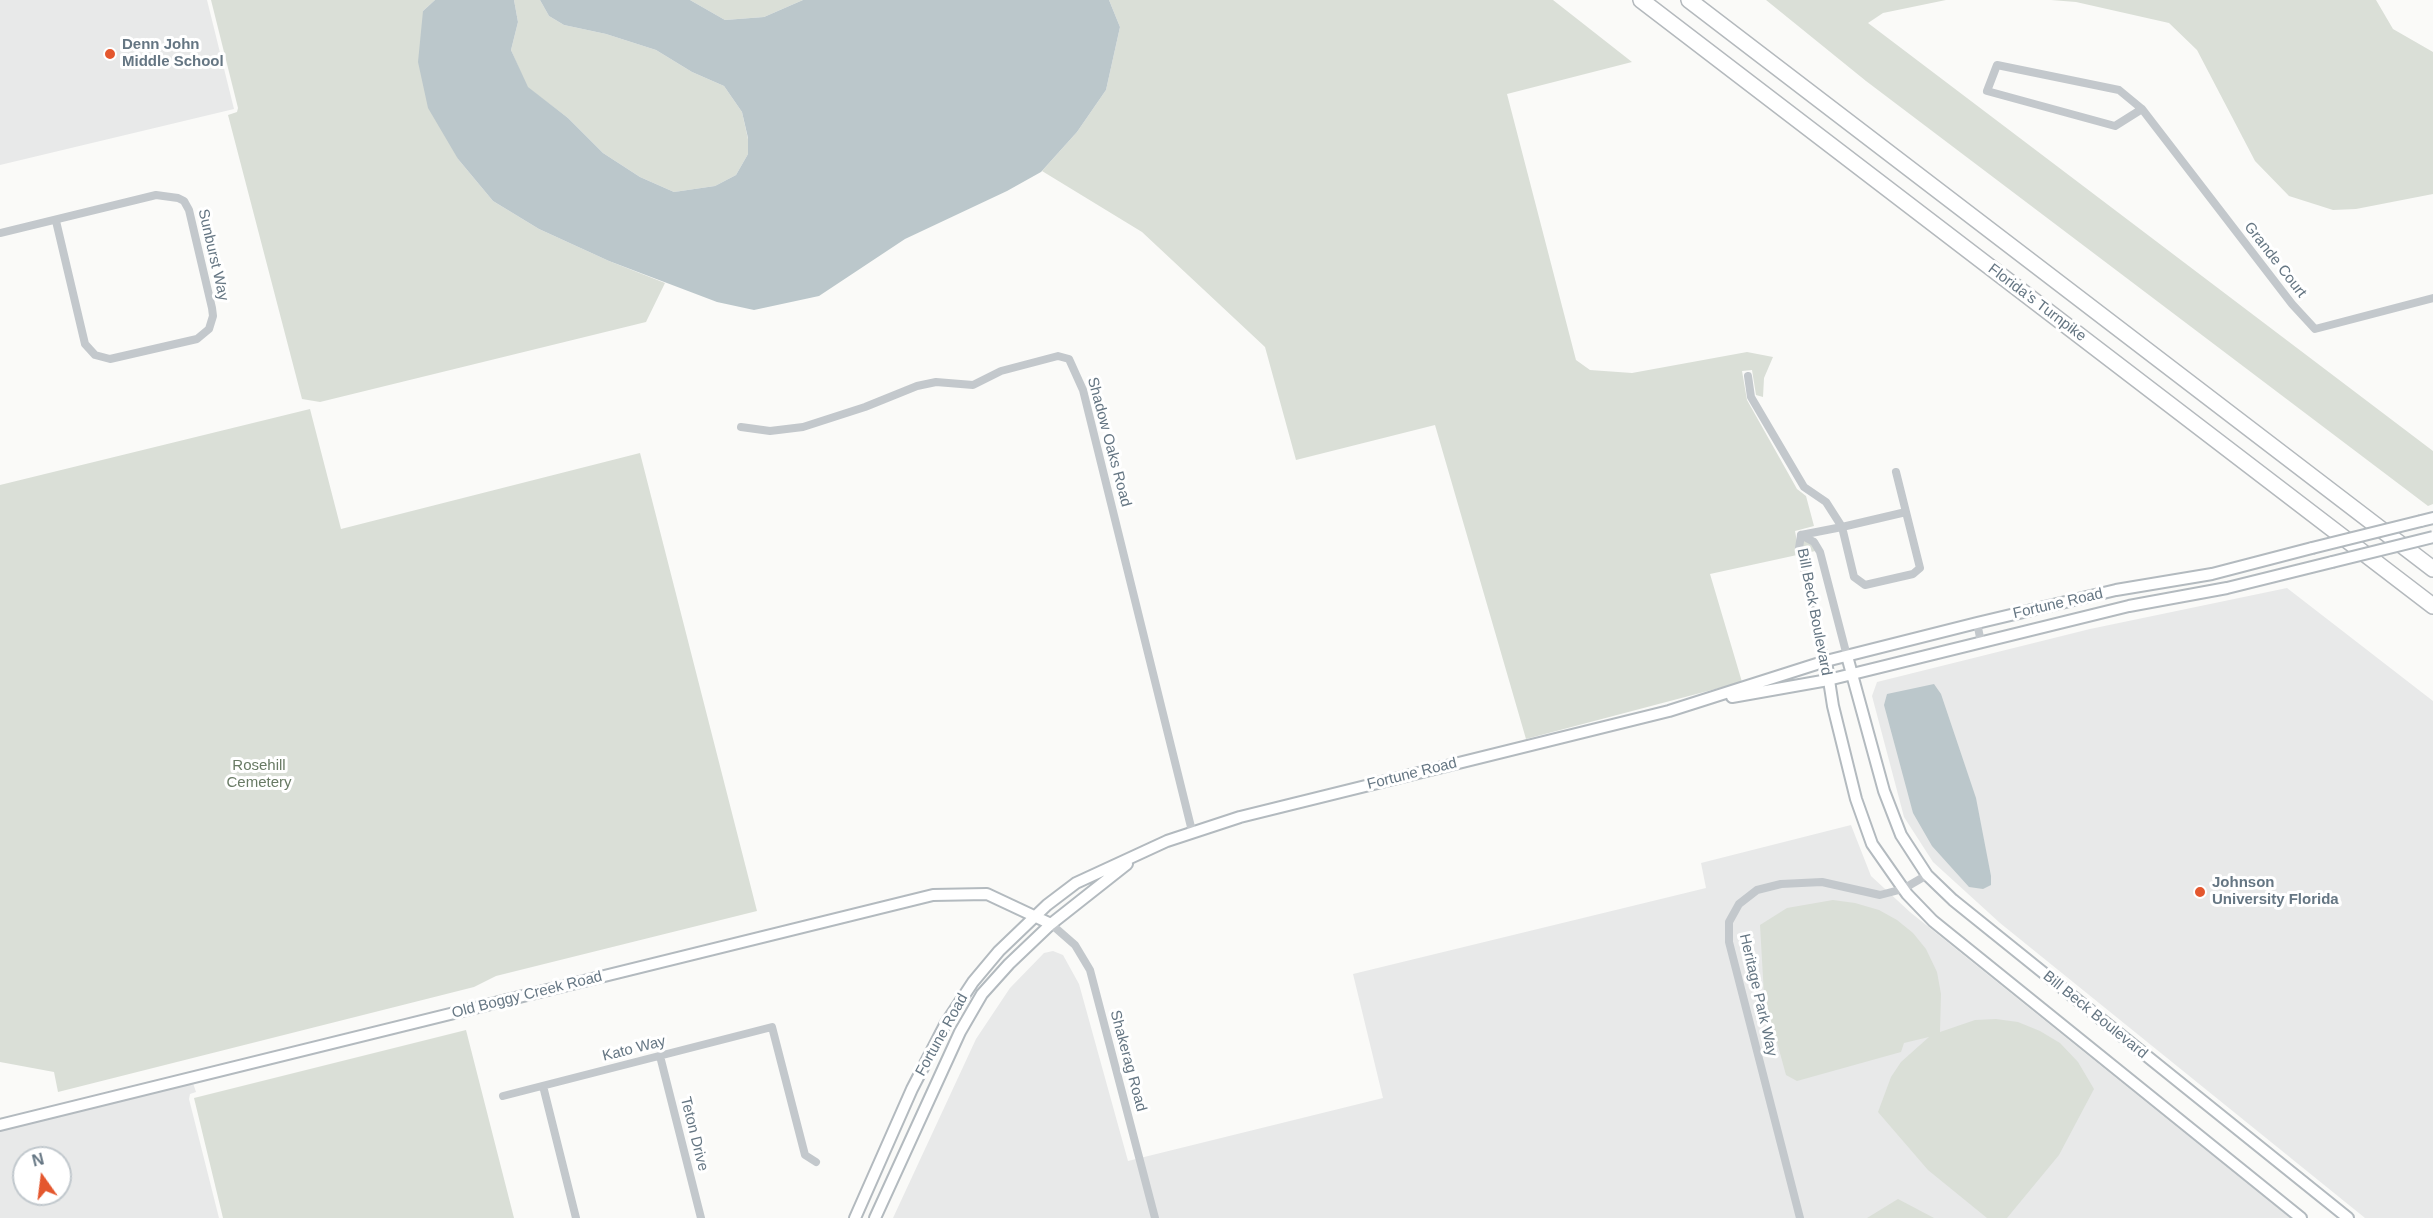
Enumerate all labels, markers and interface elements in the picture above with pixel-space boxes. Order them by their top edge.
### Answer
place label: Denn John Middle School [122,36,224,71]
marker: Denn John Middle School [103,47,117,61]
street label: Sunburst Way [194,207,232,303]
street label: Grande Court [2240,219,2310,301]
street label: Florida's Turnpike [1984,260,2090,346]
street label: Shadow Oaks Road [1083,375,1135,509]
street label: Bill Beck Boulevard [1793,547,1835,677]
street label: Fortune Road [2011,585,2105,623]
street label: Fortune Road [1365,754,1459,794]
park label: Rosehill Cemetery [226,757,292,792]
place label: Johnson University Florida [2212,874,2339,909]
marker: Johnson University Florida [2193,885,2207,899]
street label: Heritage Park Way [1735,932,1781,1058]
street label: Bill Beck Boulevard [2039,967,2151,1063]
street label: Old Boggy Creek Road [450,968,604,1022]
street label: Fortune Road [912,991,972,1079]
street label: Shakerag Road [1106,1008,1150,1114]
street label: Kato Way [601,1032,667,1066]
street label: Teton Drive [676,1095,712,1173]
north arrow [12,1146,72,1206]
text: N [30,1150,46,1170]

